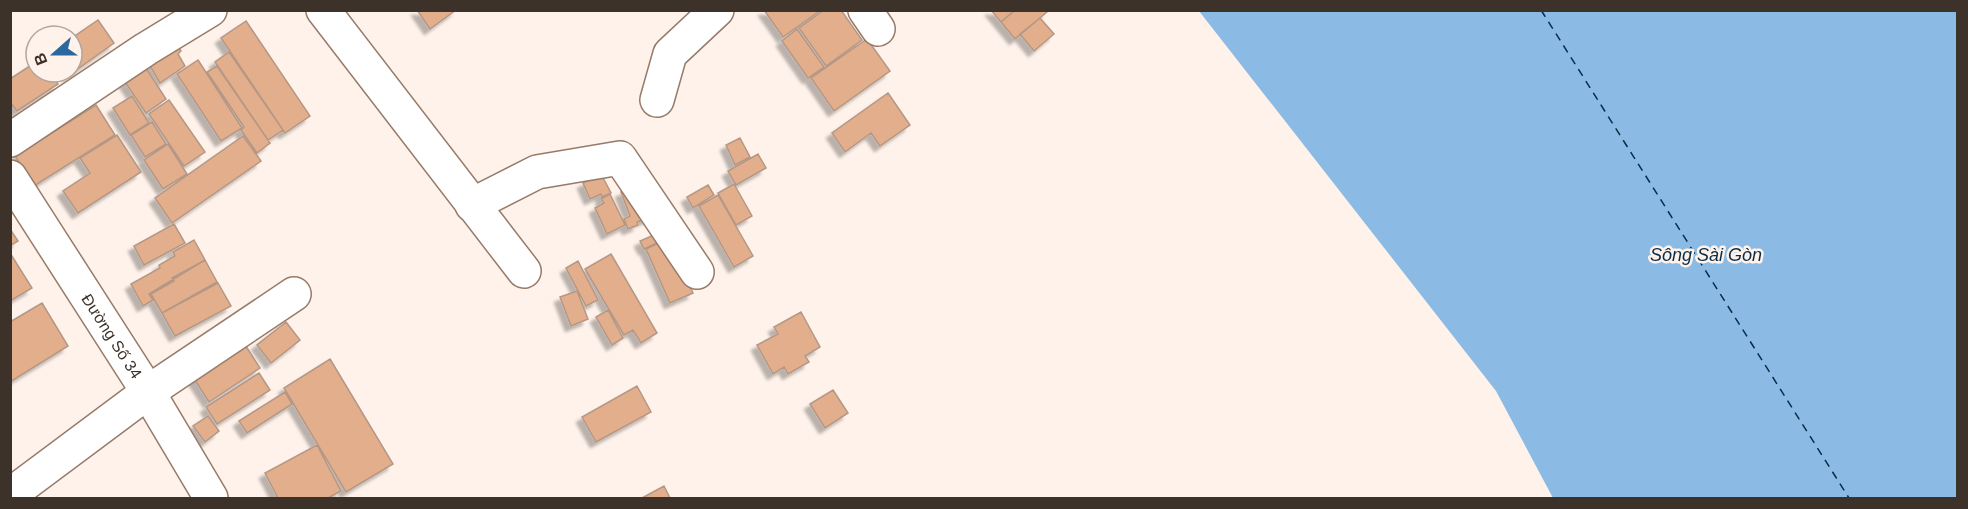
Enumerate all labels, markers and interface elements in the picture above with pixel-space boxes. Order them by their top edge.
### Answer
north arrow [24,24,84,84]
text: B [30,51,50,68]
water label: Sông Sài Gòn [1650,245,1762,265]
street label: Đường Số 34 [78,291,145,382]

